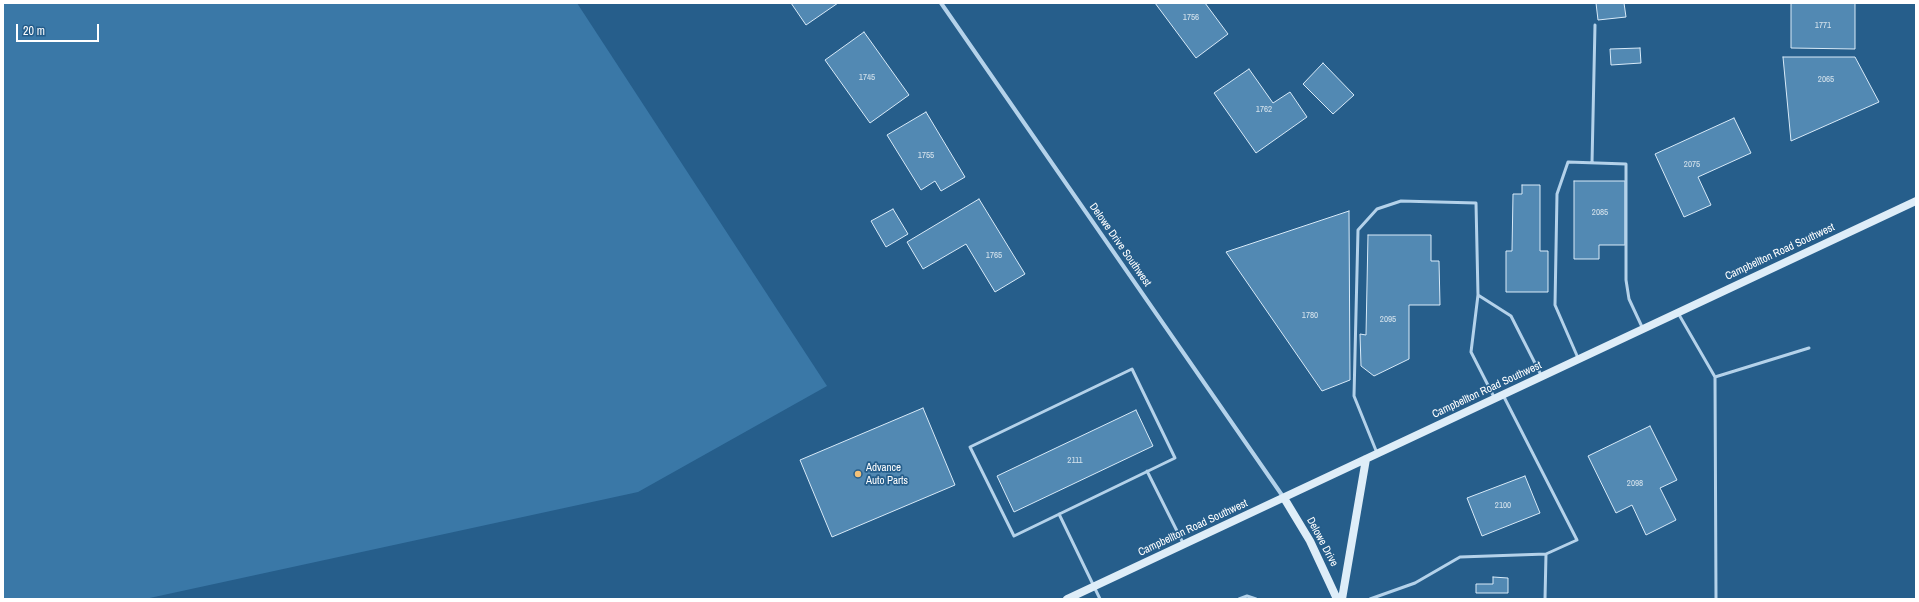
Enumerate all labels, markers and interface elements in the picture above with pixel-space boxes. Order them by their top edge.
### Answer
house number: 1756 [1183,13,1199,23]
scale bar [18,16,101,42]
house number: 1771 [1815,21,1831,31]
text: 20 m [23,23,45,39]
house number: 1745 [859,73,875,83]
house number: 2065 [1818,75,1834,85]
house number: 1762 [1256,105,1272,115]
house number: 1755 [918,151,934,161]
house number: 2075 [1684,160,1700,170]
street label: Delowe Drive Southwest [1086,201,1154,289]
house number: 2085 [1592,208,1608,218]
street label: Campbellton Road Southwest [1723,221,1837,283]
house number: 1765 [986,251,1002,261]
house number: 1780 [1302,311,1318,321]
house number: 2095 [1380,315,1396,325]
street label: Campbellton Road Southwest [1430,359,1544,421]
house number: 2111 [1067,456,1083,466]
place label: Advance Auto Parts [866,461,908,487]
marker: Advance Auto Parts [853,469,863,479]
house number: 2098 [1627,479,1643,489]
street label: Campbellton Road Southwest [1136,497,1250,559]
house number: 2100 [1495,501,1511,511]
street label: Delowe Drive [1303,515,1341,569]

